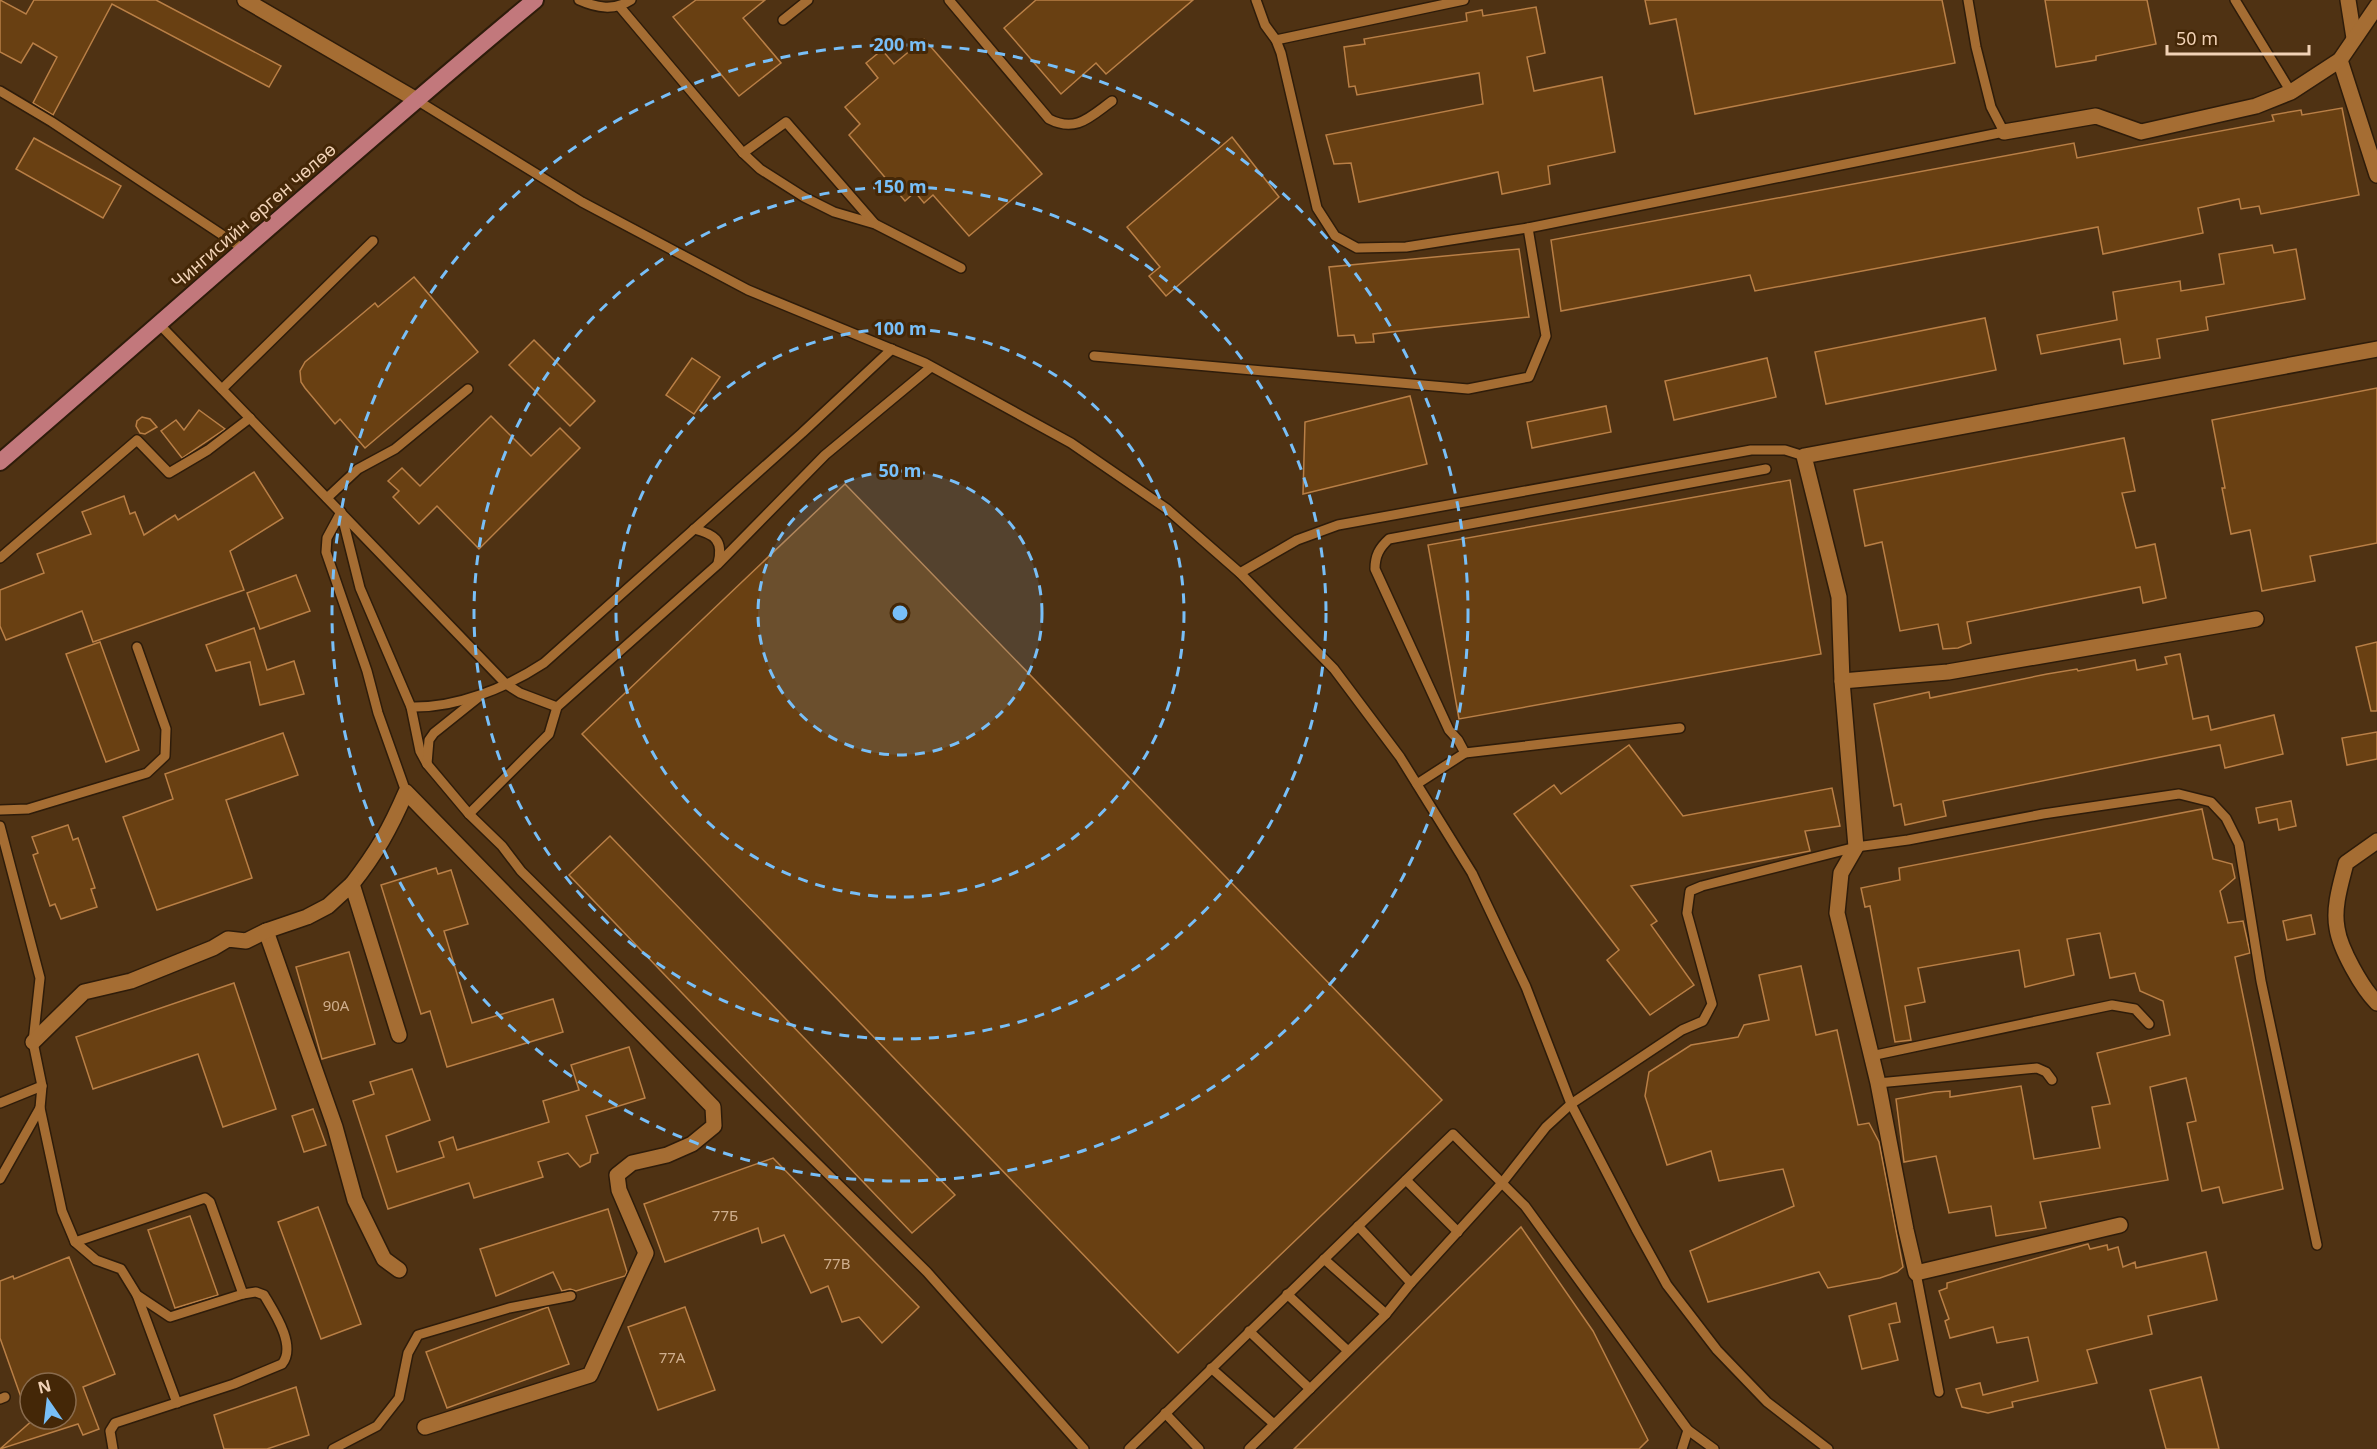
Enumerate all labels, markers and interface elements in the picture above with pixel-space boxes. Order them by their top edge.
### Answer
scale bar [2167,18,2310,56]
text: 50 m [2176,26,2218,50]
text: 200 m [873,32,927,56]
street label: Чингисийн өргөн чөлөө [166,137,341,293]
text: 150 m [873,174,927,198]
text: 100 m [873,316,927,340]
text: 50 m [879,458,921,482]
centre of rings [890,603,910,623]
house number: 90А [323,995,350,1015]
house number: 77Б [712,1205,738,1225]
house number: 77В [824,1253,850,1273]
house number: 77А [659,1347,686,1367]
north arrow [18,1371,78,1431]
text: N [35,1374,53,1399]

